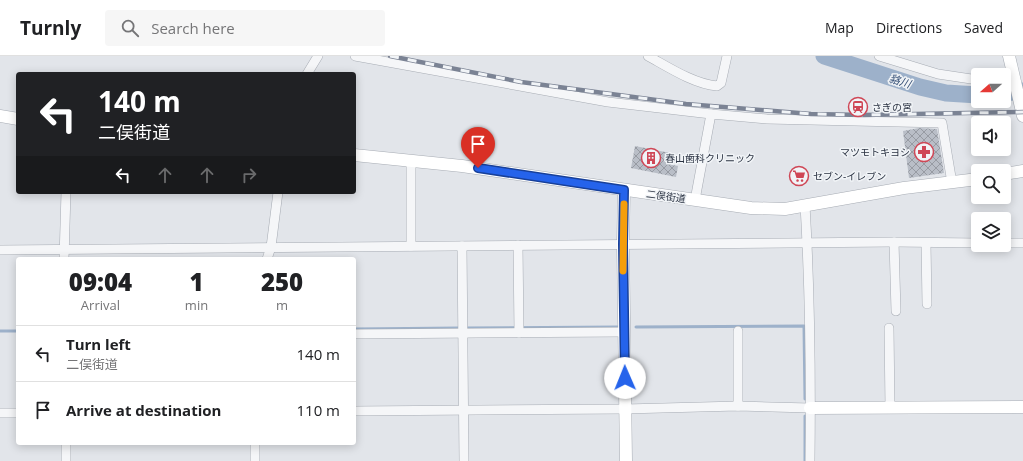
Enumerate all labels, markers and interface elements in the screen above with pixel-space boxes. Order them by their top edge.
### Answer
search box [105,10,385,46]
text: Turnly [20,15,81,41]
icon: search [119,17,141,39]
text: Search here [151,18,235,38]
text: Map [825,18,854,37]
text: Directions [876,18,942,37]
text: Saved [964,18,1003,37]
north arrow [971,68,1011,108]
map controls [971,68,1011,252]
water label: 貉川 [887,70,914,91]
text: 140 m [98,82,181,120]
icon: left [32,88,84,140]
station icon: さぎの宮 [847,96,869,118]
place label: さぎの宮 [872,100,912,114]
button: sound [971,116,1011,156]
text: 二俣街道 [98,120,170,144]
pin [461,127,495,168]
icon: arrive [467,133,489,155]
pharmacy icon: マツモトキヨシ [913,141,935,163]
place label: マツモトキヨシ [840,145,910,159]
building icon: 春山歯科クリニック [640,147,662,169]
place label: 春山歯科クリニック [665,151,755,165]
icon: left [112,164,134,186]
icon: ahead [154,164,176,186]
icon: ahead [196,164,218,186]
icon: right [238,164,260,186]
button: search [971,164,1011,204]
supermarket icon: セブン-イレブン [788,165,810,187]
place label: セブン-イレブン [813,169,886,183]
street label: 二俣街道 [645,186,687,206]
button: layers [971,212,1011,252]
text: 09:04 [69,265,132,298]
text: 1 [189,265,204,298]
text: 250 [261,265,303,298]
text: Arrival [81,296,120,314]
text: min [185,296,208,314]
text: m [276,296,288,314]
text: Turn left [66,334,131,354]
icon: left [32,343,54,365]
text: 140 m [296,344,340,364]
text: 二俣街道 [66,355,118,373]
position arrow [604,357,646,399]
icon: arrive [32,399,54,421]
text: Arrive at destination [66,400,221,420]
text: 110 m [296,400,340,420]

